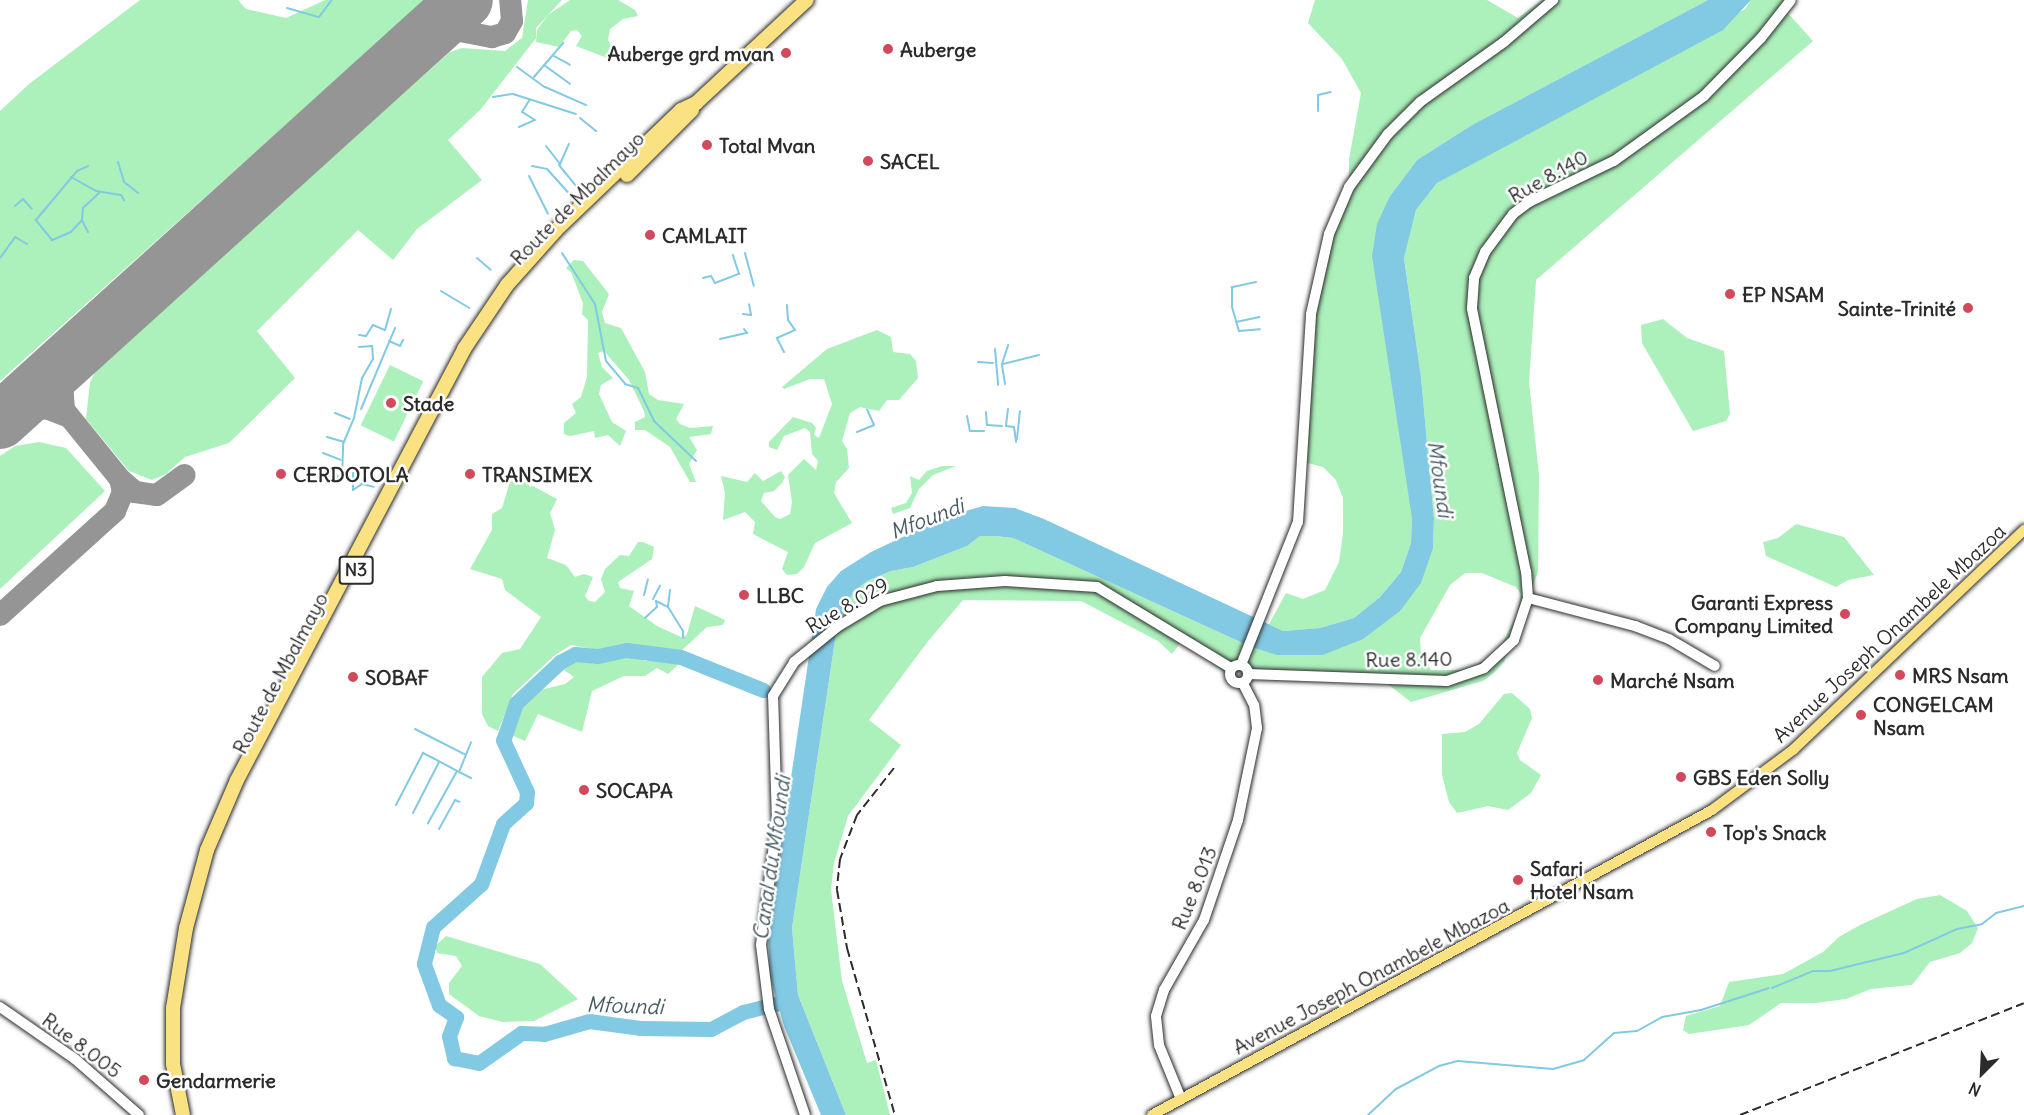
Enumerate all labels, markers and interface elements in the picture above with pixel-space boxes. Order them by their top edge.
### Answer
place label: Auberge [900,37,976,61]
place label: Auberge grd mvan [607,41,774,65]
marker: Auberge [881,42,895,56]
marker: Auberge grd mvan [779,46,793,60]
street label: Route de Mbalmayo [505,126,649,270]
place label: Total Mvan [719,133,815,157]
marker: Total Mvan [700,138,714,152]
street label: Rue 8.140 [1504,144,1592,208]
place label: SACEL [880,149,940,173]
marker: SACEL [861,154,875,168]
place label: CAMLAIT [662,223,747,247]
marker: CAMLAIT [643,228,657,242]
place label: EP NSAM [1742,282,1825,306]
marker: EP NSAM [1723,287,1737,301]
place label: Sainte-Trinité [1838,296,1956,320]
marker: Sainte-Trinité [1961,301,1975,315]
place label: Stade [403,391,454,415]
marker: Stade [384,396,398,410]
water label: Mfoundi [1422,439,1458,519]
place label: CERDOTOLA [293,462,409,486]
place label: TRANSIMEX [482,462,592,486]
marker: CERDOTOLA [274,467,288,481]
marker: TRANSIMEX [463,467,477,481]
water label: Mfoundi [887,493,967,545]
street label: Avenue Joseph Onambele Mbazoa [1768,519,2010,747]
road number: N3 [338,555,374,585]
street label: Rue 8.029 [802,572,892,638]
place label: LLBC [756,583,804,607]
street label: Route de Mbalmayo [227,588,333,758]
marker: LLBC [737,588,751,602]
place label: Garanti Express Company Limited [1674,590,1833,637]
marker: Garanti Express Company Limited [1838,607,1852,621]
street label: Rue 8.140 [1365,646,1453,672]
place label: MRS Nsam [1912,663,2009,687]
place label: SOBAF [365,665,429,689]
place label: Marché Nsam [1610,668,1734,692]
marker: MRS Nsam [1893,668,1907,682]
marker: SOBAF [346,670,360,684]
marker: Marché Nsam [1591,673,1605,687]
place label: CONGELCAM Nsam [1873,692,1994,739]
marker: CONGELCAM Nsam [1854,708,1868,722]
place label: GBS Eden Solly [1693,765,1829,789]
marker: GBS Eden Solly [1674,770,1688,784]
water label: Canal du Mfoundi [748,774,796,942]
place label: SOCAPA [596,778,673,802]
marker: SOCAPA [577,783,591,797]
place label: Top's Snack [1723,820,1827,844]
marker: Top's Snack [1704,825,1718,839]
street label: Rue 8.013 [1166,843,1222,933]
place label: Safari Hotel Nsam [1530,856,1634,903]
marker: Safari Hotel Nsam [1511,873,1525,887]
street label: Avenue Joseph Onambele Mbazoa [1229,893,1513,1059]
water label: Mfoundi [586,992,664,1020]
street label: Rue 8.005 [38,1007,126,1083]
north arrow [1952,1043,2012,1103]
place label: Gendarmerie [156,1068,276,1092]
marker: Gendarmerie [137,1073,151,1087]
text: N [1966,1078,1984,1101]

